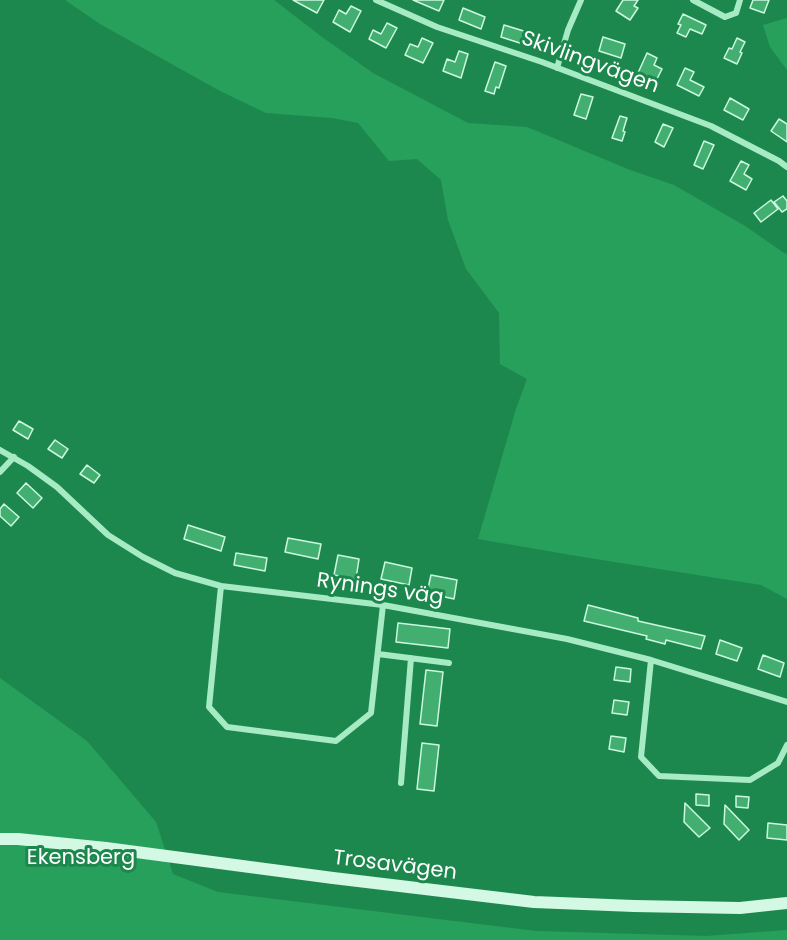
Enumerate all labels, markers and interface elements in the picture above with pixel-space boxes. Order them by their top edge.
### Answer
street label: Skivlingvägen [518,26,662,100]
street label: Rynings väg [315,569,445,611]
park label: Ekensberg [27,846,135,872]
street label: Trosavägen [332,846,458,886]

